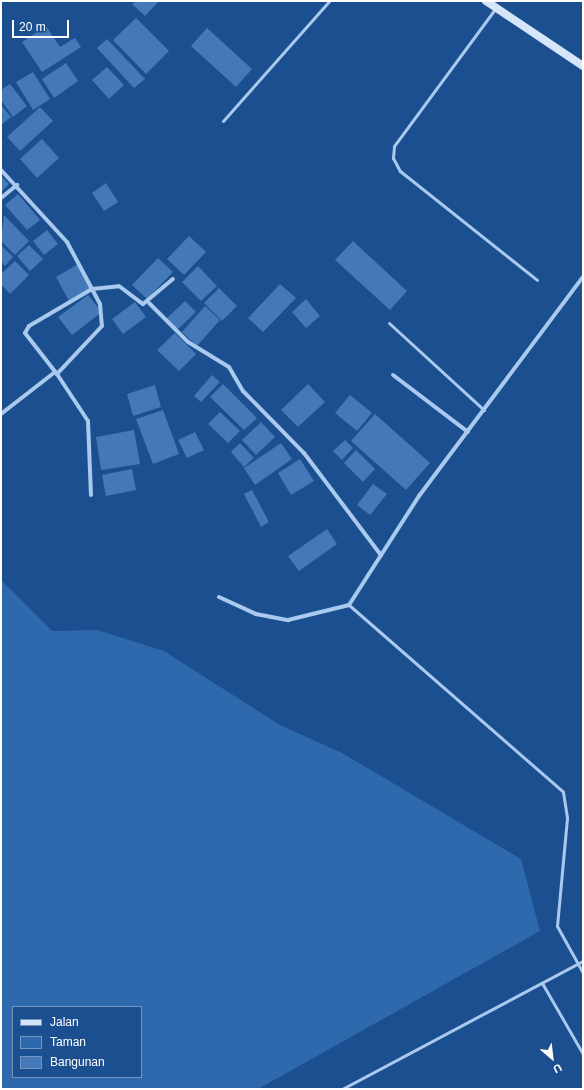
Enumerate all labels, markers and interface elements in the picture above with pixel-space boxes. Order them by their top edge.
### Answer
scale bar [14,12,71,38]
text: 20 m [19,20,46,34]
legend [12,1006,142,1078]
text: Jalan [50,1015,79,1029]
text: Taman [50,1035,86,1049]
north arrow [532,1038,572,1078]
text: Bangunan [50,1055,105,1069]
text: U [551,1061,564,1076]

